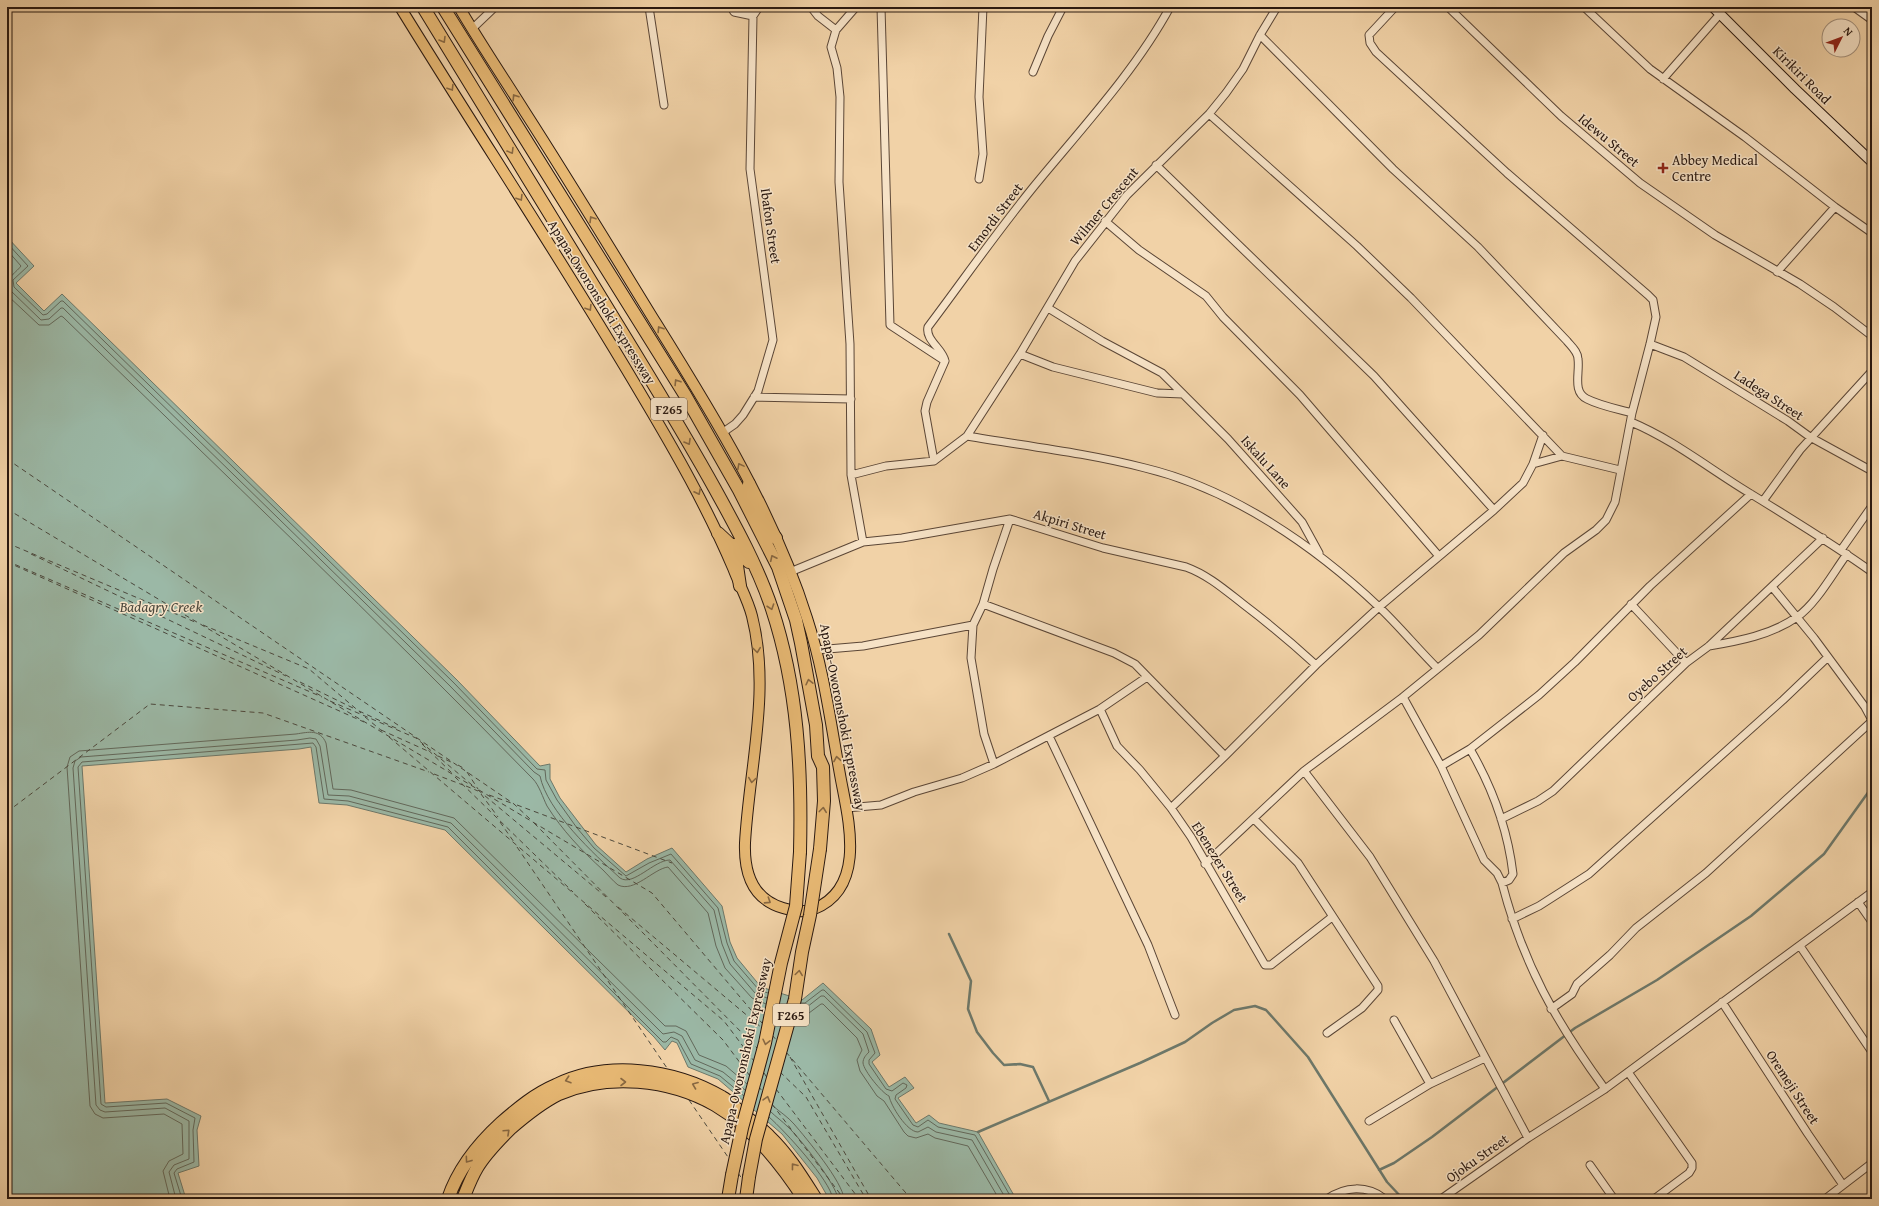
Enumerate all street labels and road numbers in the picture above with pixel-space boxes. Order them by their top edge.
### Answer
street label: Kirikiri Road [1768,41,1836,109]
street label: Idewu Street [1574,108,1644,172]
street label: Wilmer Crescent [1065,162,1143,250]
street label: Emordi Street [963,179,1027,255]
street label: Ibafon Street [756,187,786,265]
street label: Apapa-Oworonshoki Expressway [543,216,661,388]
street label: Ladega Street [1730,365,1808,425]
road number: F265 [651,398,687,420]
street label: Iskalu Lane [1236,431,1296,494]
street label: Akpiri Street [1031,503,1109,545]
street label: Apapa-Oworonshoki Expressway [815,622,871,812]
street label: Oyebo Street [1623,642,1691,706]
street label: Ebenezer Street [1187,818,1253,906]
street label: Apapa-Oworonshoki Expressway [714,956,776,1146]
road number: F265 [773,1004,809,1026]
street label: Oremeji Street [1762,1046,1825,1128]
street label: Ojoku Street [1442,1129,1513,1187]

